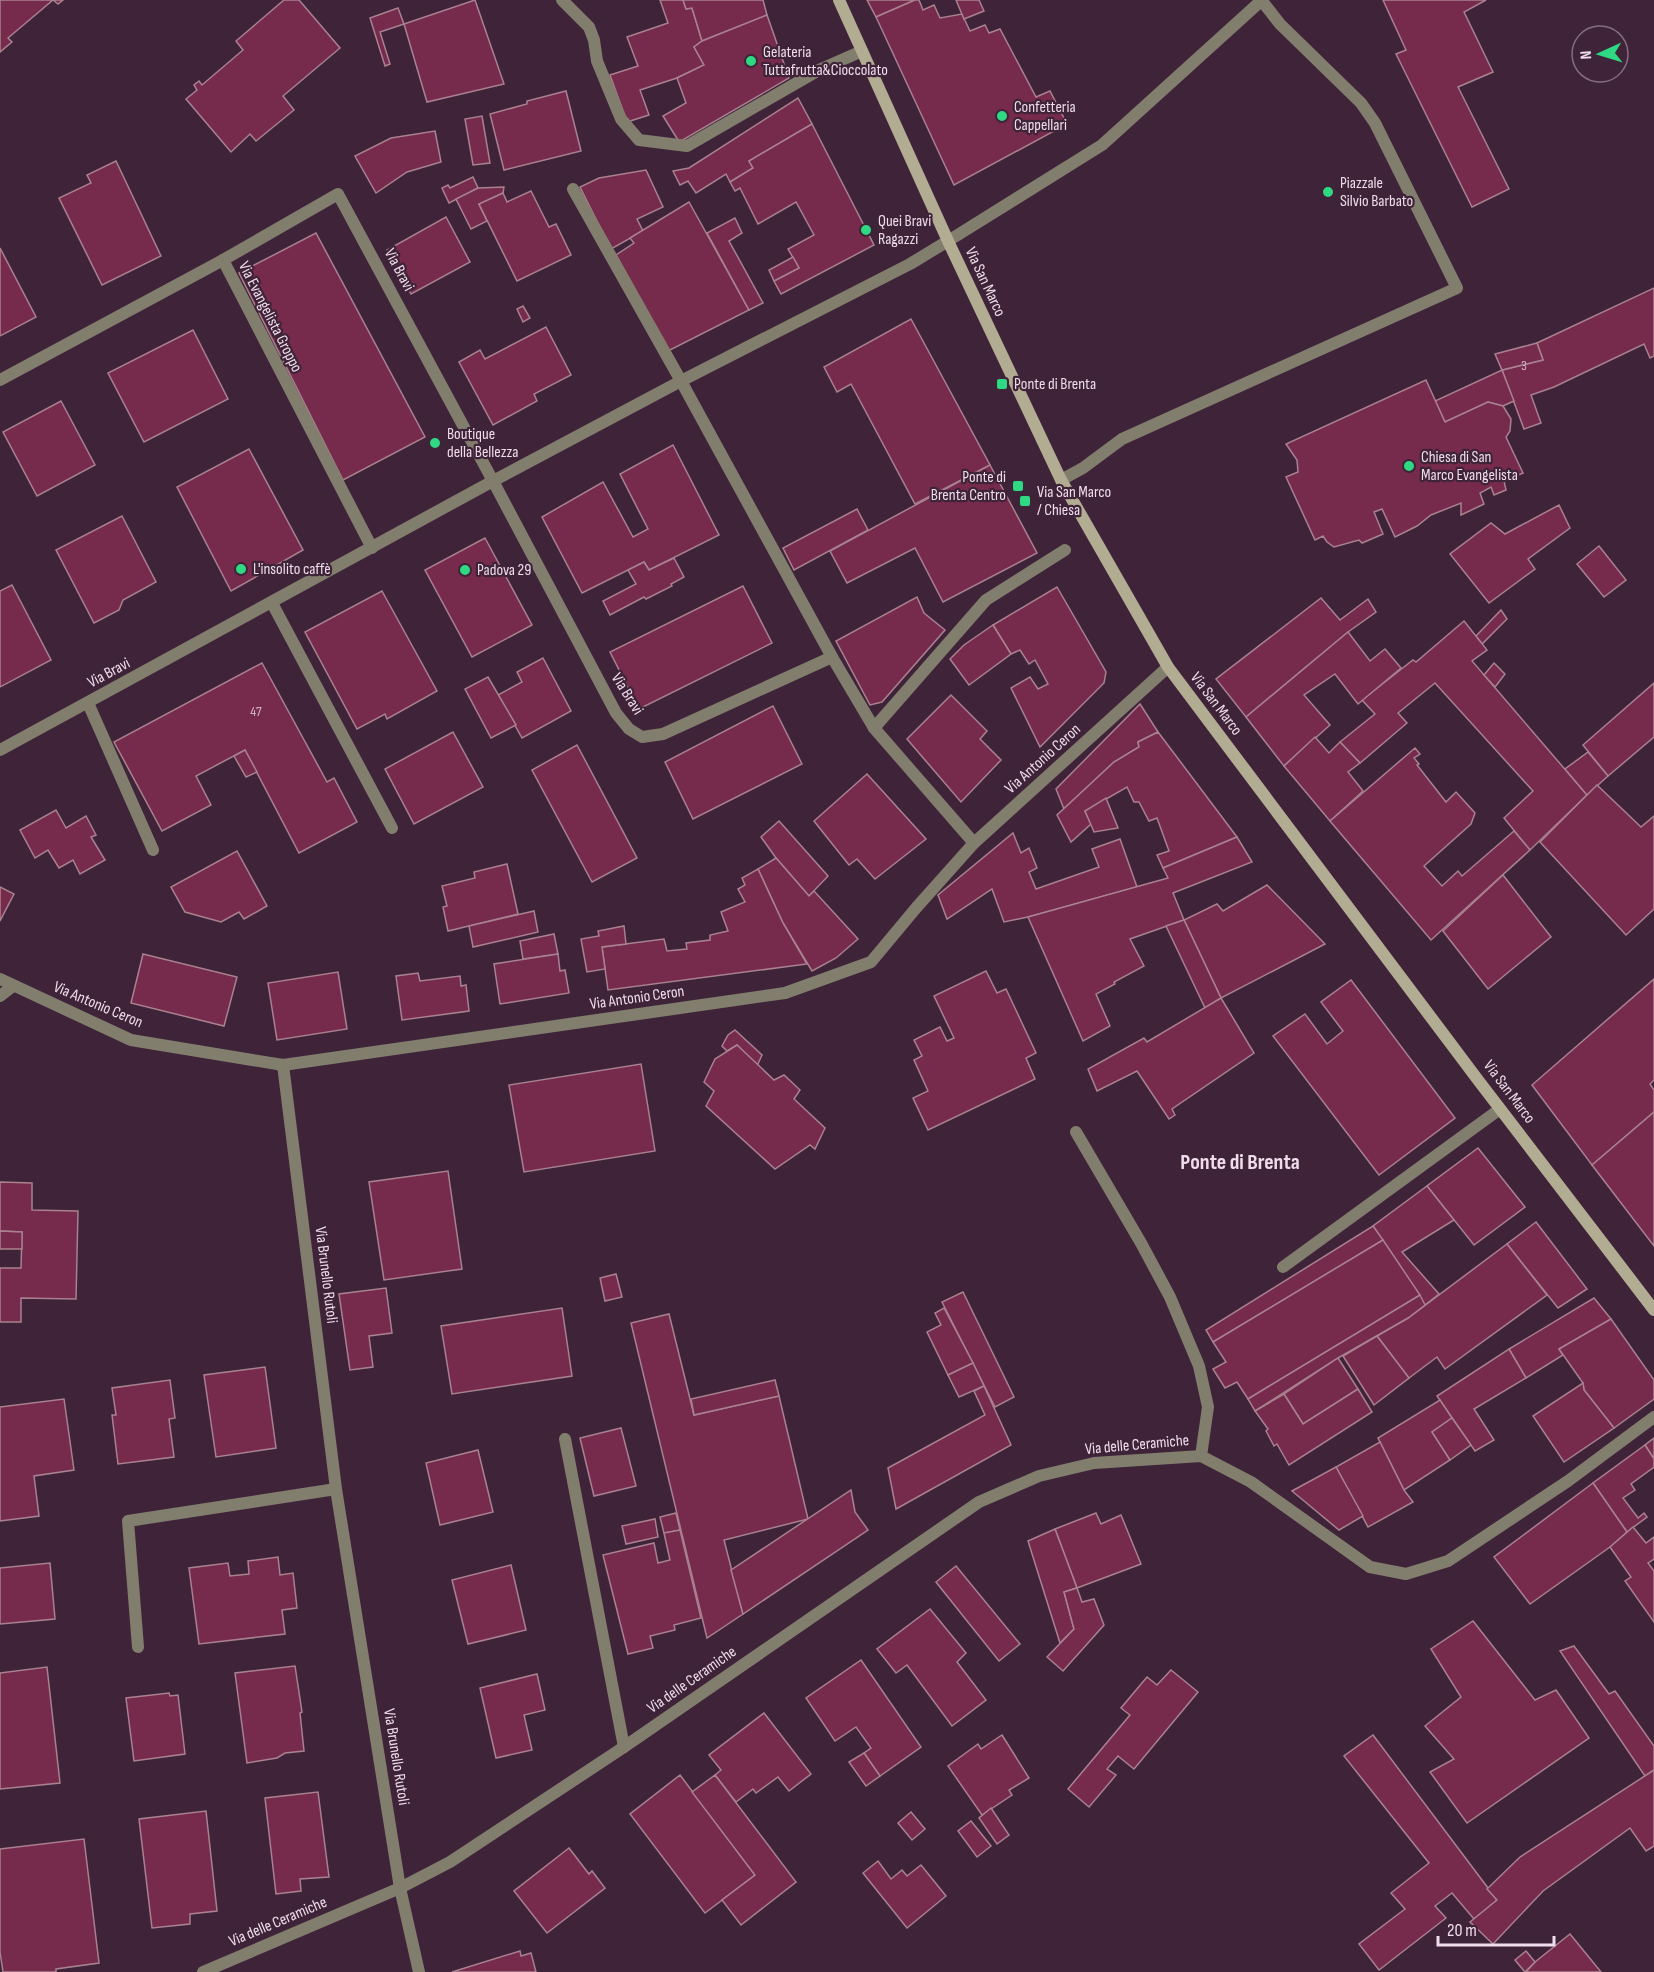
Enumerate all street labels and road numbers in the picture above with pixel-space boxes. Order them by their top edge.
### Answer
street label: Via San Marco [961,244,1009,320]
street label: Via Bravi [380,245,418,295]
street label: Via Evangelista Groppo [234,259,306,375]
street label: Via Bravi [84,654,134,692]
street label: Via San Marco [1186,669,1246,739]
street label: Via Bravi [607,670,647,718]
street label: Via Antonio Ceron [1001,720,1085,798]
street label: Via Antonio Ceron [50,978,146,1032]
street label: Via Antonio Ceron [589,982,685,1014]
street label: Via San Marco [1479,1057,1539,1127]
street label: Via Brunello Rutoli [311,1225,341,1325]
street label: Via delle Ceramiche [1084,1431,1190,1459]
street label: Via delle Ceramiche [644,1642,740,1718]
street label: Via Brunello Rutoli [379,1707,413,1807]
street label: Via delle Ceramiche [226,1893,330,1951]

